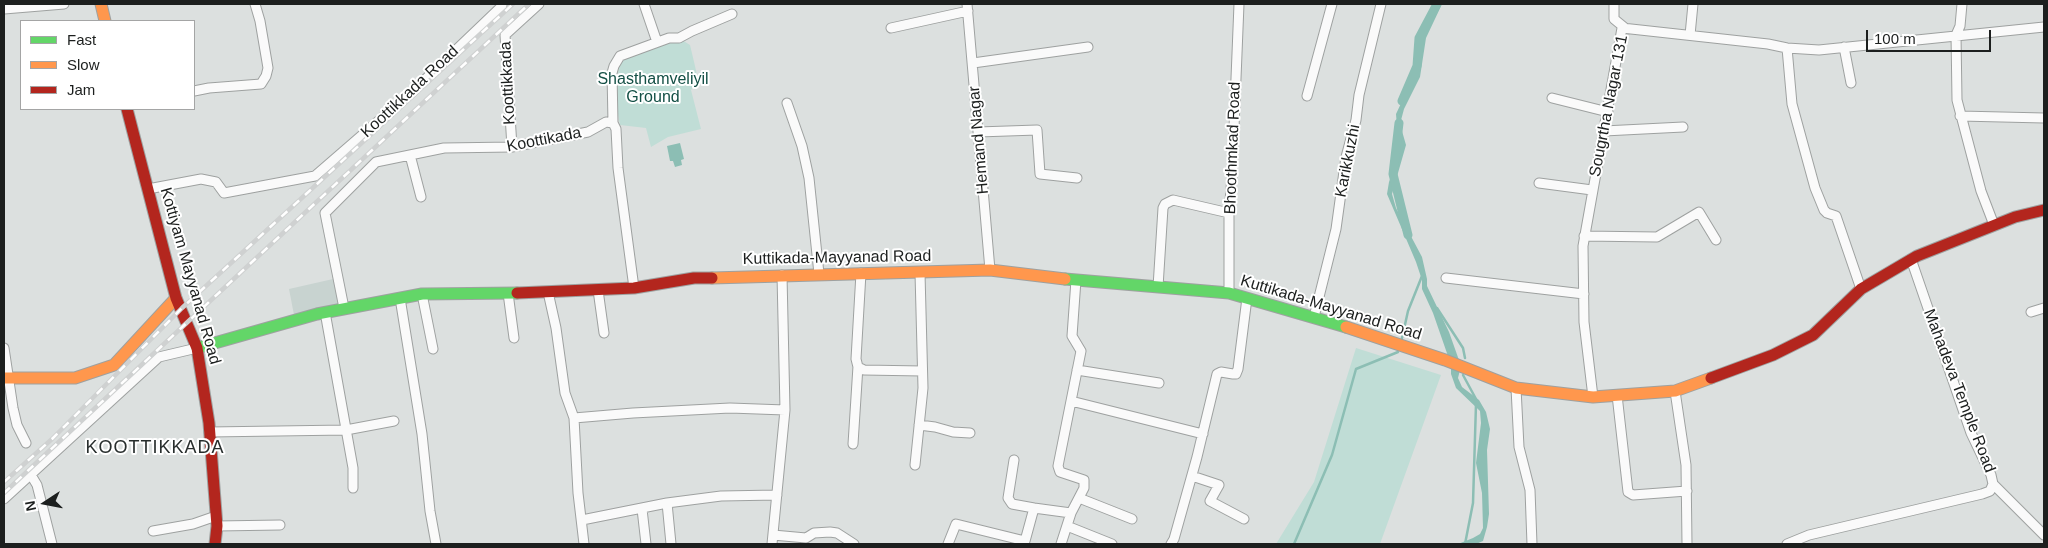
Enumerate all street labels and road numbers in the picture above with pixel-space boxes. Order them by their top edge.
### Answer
street label: Sougrtha Nagar 131 [1586,33,1632,179]
street label: Koottikkada [496,41,520,125]
street label: Koottikkada Road [357,42,463,142]
street label: Bhoothmkad Road [1221,81,1245,215]
street label: Hemand Nagar [965,85,993,195]
street label: Koottikada [505,123,583,157]
street label: Karikkuzhi [1332,123,1364,199]
street label: Kottiyam Mayyanad Road [156,185,224,367]
street label: Kuttikada-Mayyanad Road [743,247,931,269]
street label: Kuttikada-Mayyanad Road [1238,271,1424,345]
street label: Mahadeva Temple Road [1919,307,1999,475]

